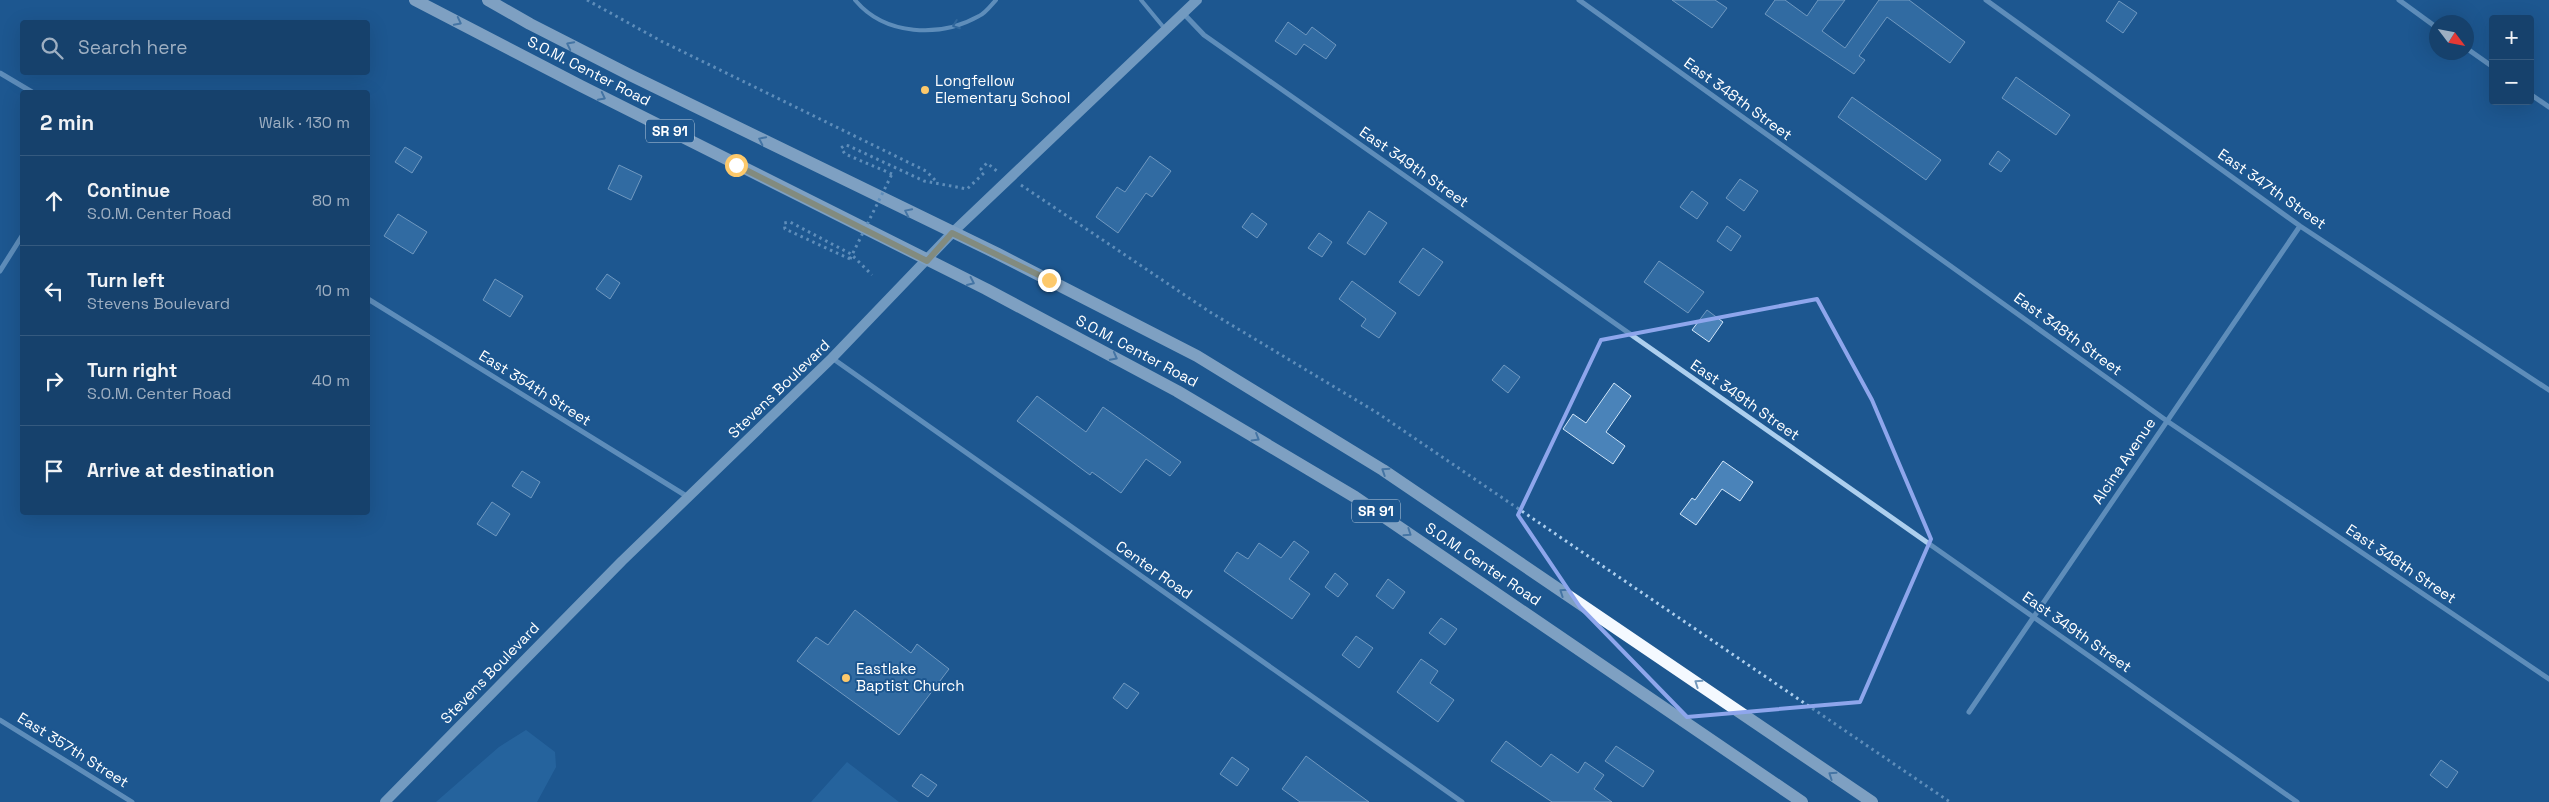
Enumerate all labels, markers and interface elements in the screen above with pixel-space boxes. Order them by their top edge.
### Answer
north arrow [2429,15,2474,60]
map controls [2489,15,2534,105]
button: + [2489,15,2534,60]
one-way arrow [453,16,462,26]
one-way arrow [952,19,961,29]
search box [20,20,370,75]
street label: S.O.M. Center Road [524,31,654,110]
icon: search [38,34,66,62]
text: Search here [78,35,188,60]
one-way arrow [566,41,575,51]
street label: East 348th Street [1680,53,1796,144]
button: − [2489,60,2534,105]
place label: Longfellow Elementary School [935,71,1071,107]
marker: Longfellow Elementary School [919,84,931,96]
one-way arrow [597,91,606,101]
text: 2 min [40,109,94,136]
text: Walk · 130 m [259,112,350,133]
road number: SR 91 [646,120,694,142]
street label: East 349th Street [1356,122,1473,211]
one-way arrow [759,136,768,146]
street label: East 347th Street [2215,144,2330,233]
route start [725,154,748,177]
text: Continue [87,178,170,203]
icon: ahead [40,187,68,215]
text: 80 m [312,190,350,211]
text: S.O.M. Center Road [87,203,232,224]
one-way arrow [905,208,914,218]
text: Turn left [87,268,165,293]
route end [1038,269,1061,292]
one-way arrow [966,275,975,286]
icon: left [40,277,68,305]
text: 10 m [315,280,350,301]
street label: East 348th Street [2010,288,2126,379]
text: Stevens Boulevard [87,293,230,314]
street label: S.O.M. Center Road [1073,310,1202,391]
street label: Stevens Boulevard [724,335,834,442]
street label: East 354th Street [476,345,595,430]
one-way arrow [1109,351,1118,361]
street label: East 349th Street [1687,355,1804,444]
text: Turn right [87,358,177,383]
icon: right [40,367,68,395]
text: 40 m [312,370,350,391]
text: S.O.M. Center Road [87,383,232,404]
street label: Alcina Avenue [2088,414,2160,508]
one-way arrow [1250,431,1259,441]
icon: arrive [40,457,68,485]
text: Arrive at destination [87,458,275,483]
one-way arrow [1381,468,1390,478]
road number: SR 91 [1352,500,1400,522]
street label: S.O.M. Center Road [1422,518,1545,609]
street label: East 348th Street [2342,520,2460,608]
one-way arrow [1402,527,1412,536]
street label: Center Road [1112,536,1196,603]
street label: East 349th Street [2019,587,2136,676]
one-way arrow [1559,589,1569,598]
street label: Stevens Boulevard [436,618,543,728]
place label: Eastlake Baptist Church [856,659,964,695]
marker: Eastlake Baptist Church [840,672,852,684]
one-way arrow [1694,680,1703,689]
street label: East 357th Street [14,708,132,791]
one-way arrow [1828,772,1838,781]

